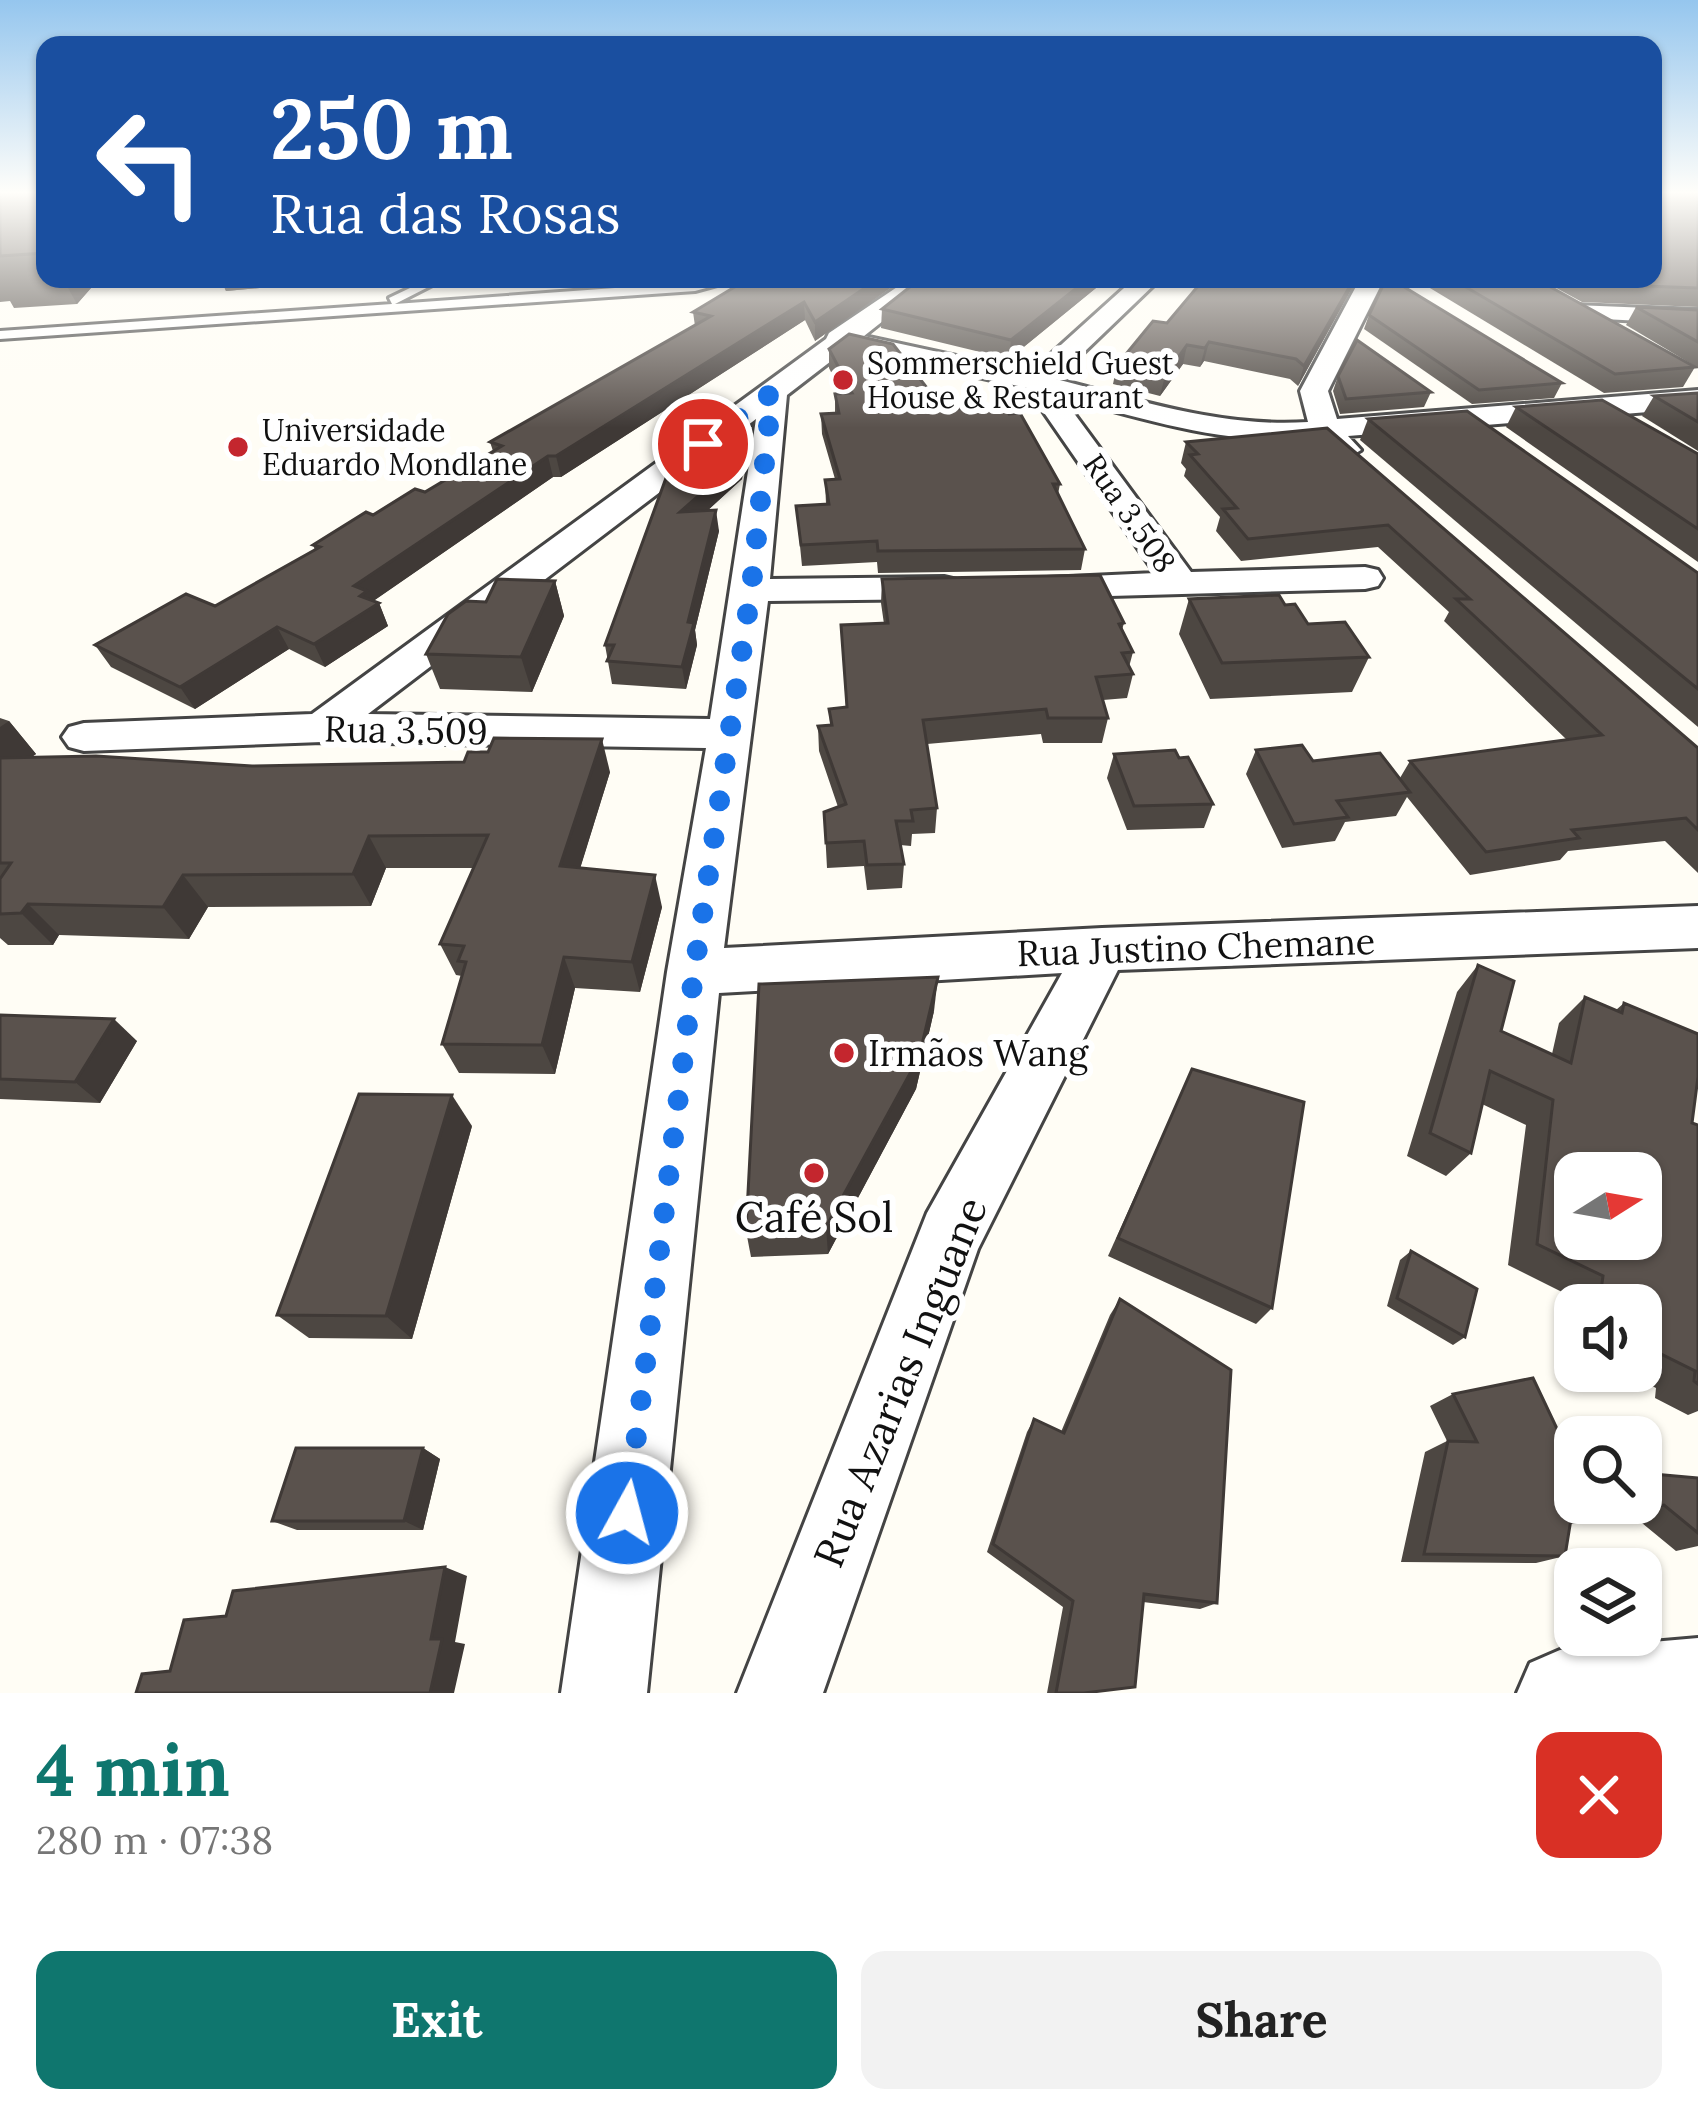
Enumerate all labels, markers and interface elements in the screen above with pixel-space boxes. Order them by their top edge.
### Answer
text: 250 m [270,74,513,182]
icon: left [72,84,228,240]
text: Rua das Rosas [270,179,621,248]
place label: Sommerschield Guest House & Restaurant [867,344,1174,416]
marker: Sommerschield Guest House & Restaurant [830,367,856,393]
pin [652,393,754,495]
place label: Universidade Eduardo Mondlane [262,411,527,483]
icon: arrive [670,411,736,477]
marker: Universidade Eduardo Mondlane [225,434,251,460]
street label: Rua 3.508 [1075,446,1185,580]
street label: Rua 3.509 [324,706,488,754]
street label: Rua Justino Chemane [1016,918,1376,976]
place label: Irmãos Wang [868,1030,1089,1076]
marker: Irmãos Wang [831,1040,857,1066]
north arrow [1554,1152,1662,1260]
map controls [1554,1152,1662,1656]
marker: Café Sol [801,1160,827,1186]
street label: Rua Azarias Inguane [801,1189,999,1575]
place label: Café Sol [735,1190,893,1244]
button: sound [1554,1284,1662,1392]
button: search [1554,1416,1662,1524]
position arrow [564,1450,690,1576]
button: layers [1554,1548,1662,1656]
text: 4 min [36,1724,230,1816]
button: close [1536,1732,1662,1858]
text: 280 m · 07:38 [36,1815,273,1865]
button: Exit [36,1951,837,2089]
button: Share [861,1951,1662,2089]

